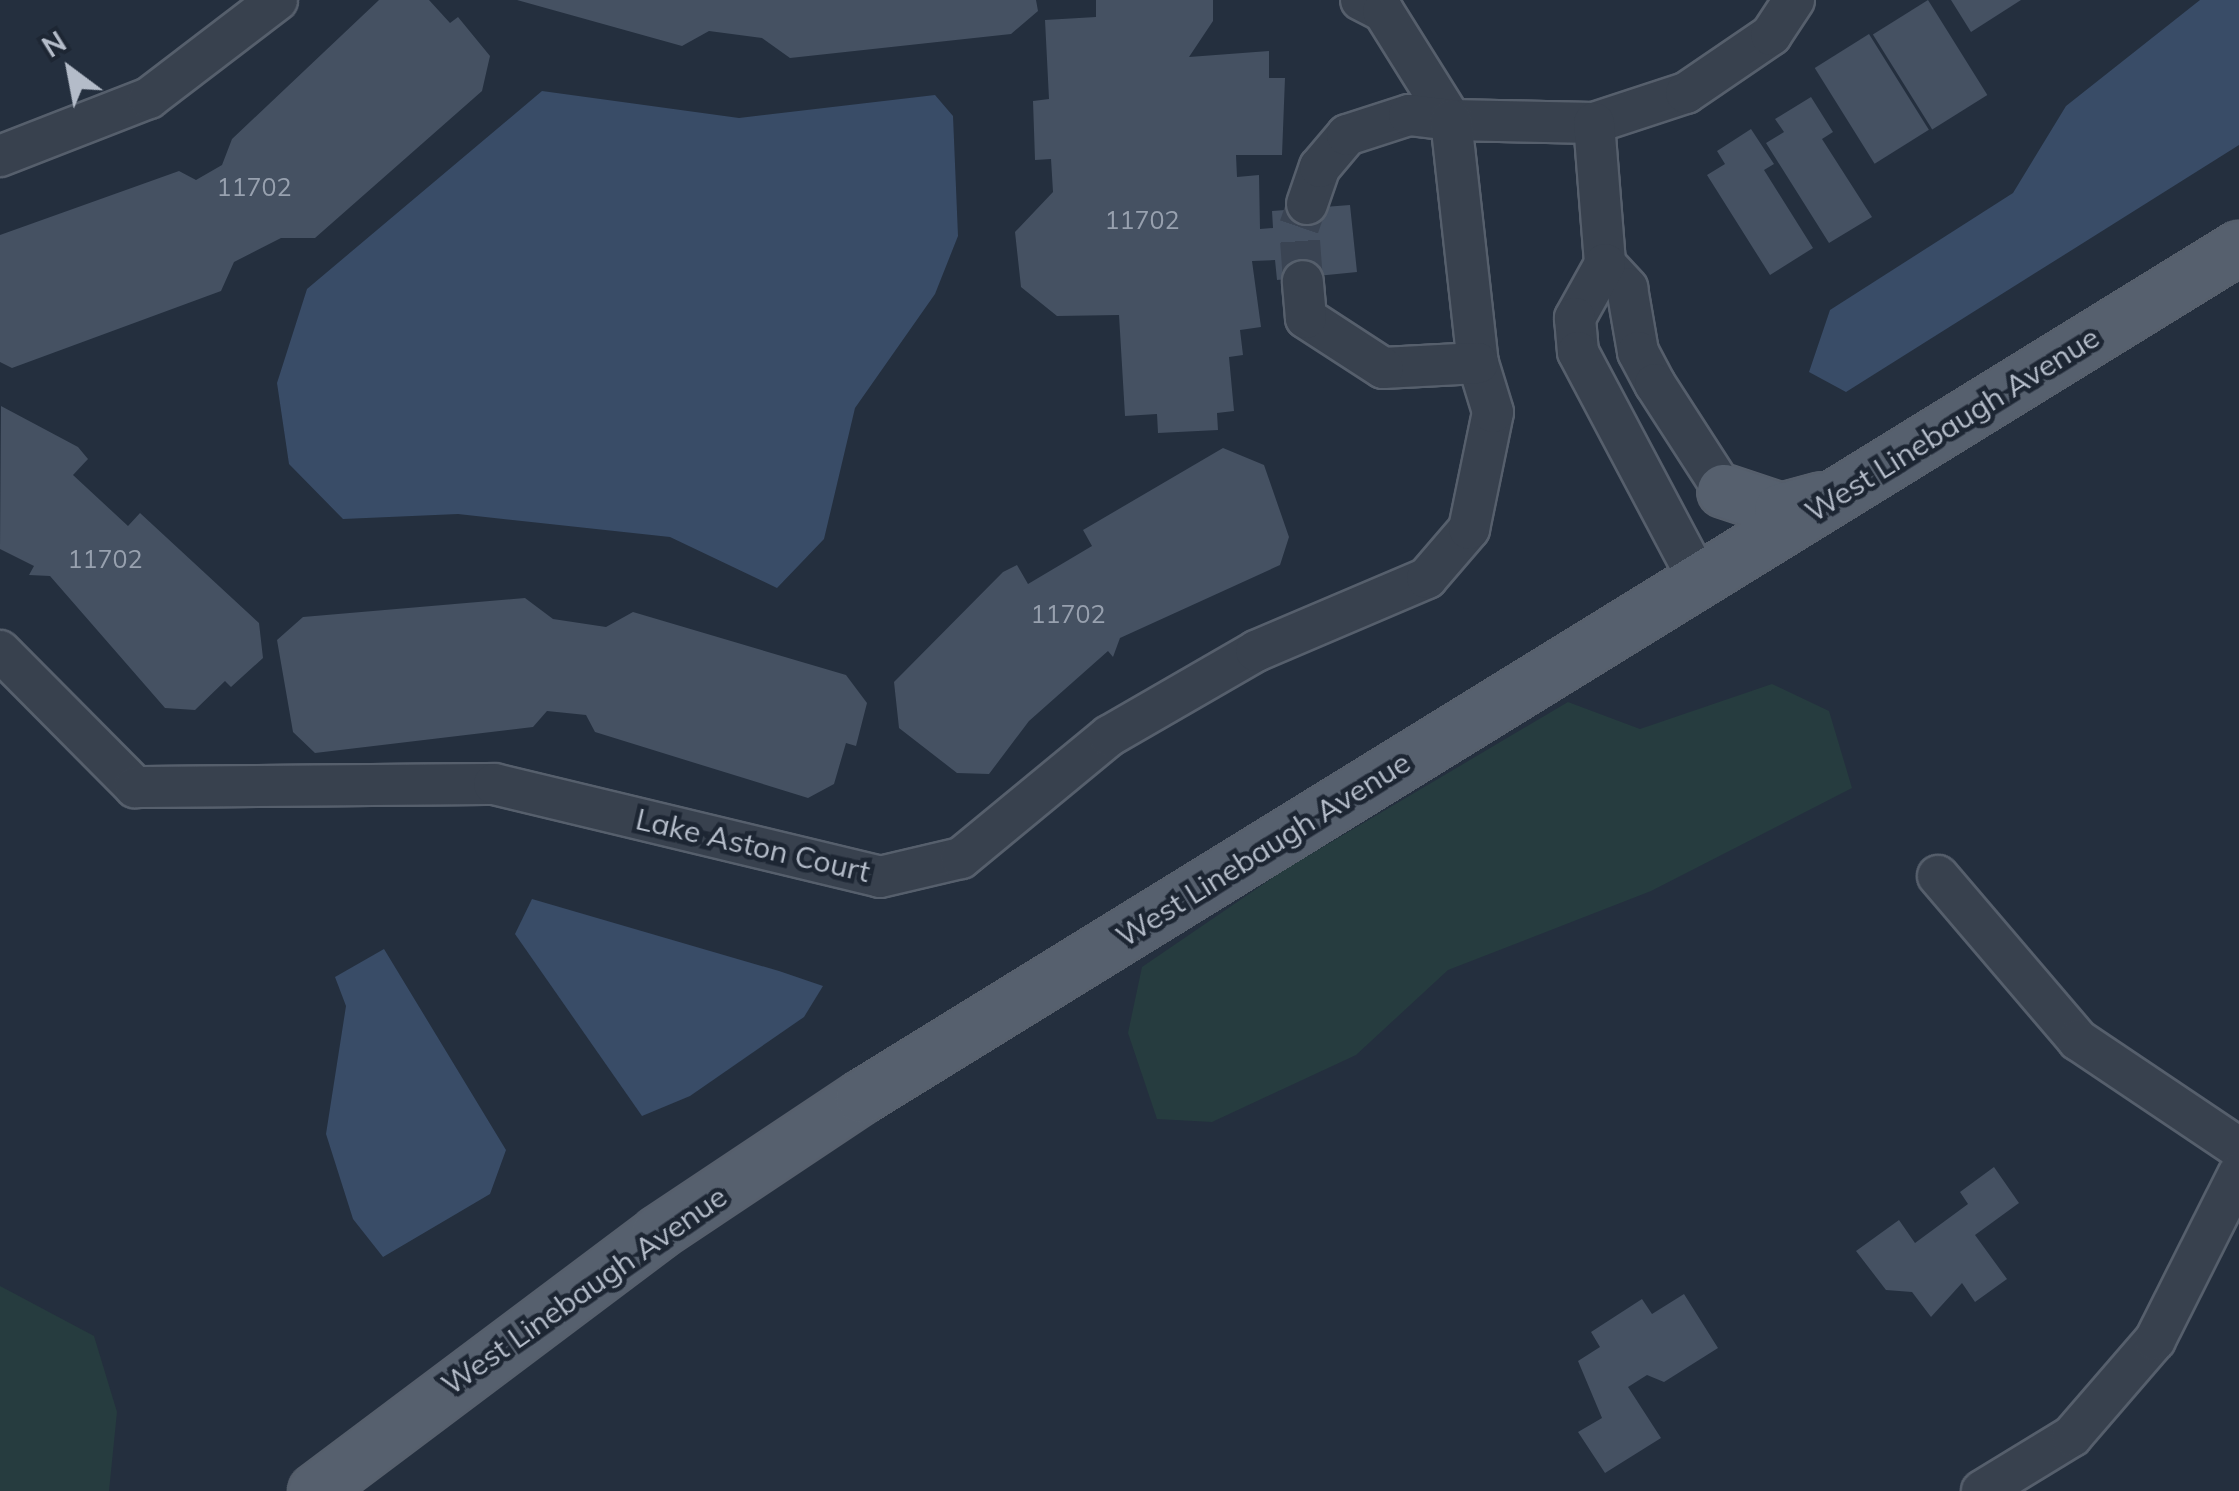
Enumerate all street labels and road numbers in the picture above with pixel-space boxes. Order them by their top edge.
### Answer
street label: West Linebaugh Avenue [1798,319,2106,529]
street label: West Linebaugh Avenue [1109,744,1417,954]
street label: Lake Aston Court [632,801,874,889]
street label: West Linebaugh Avenue [435,1178,733,1402]

